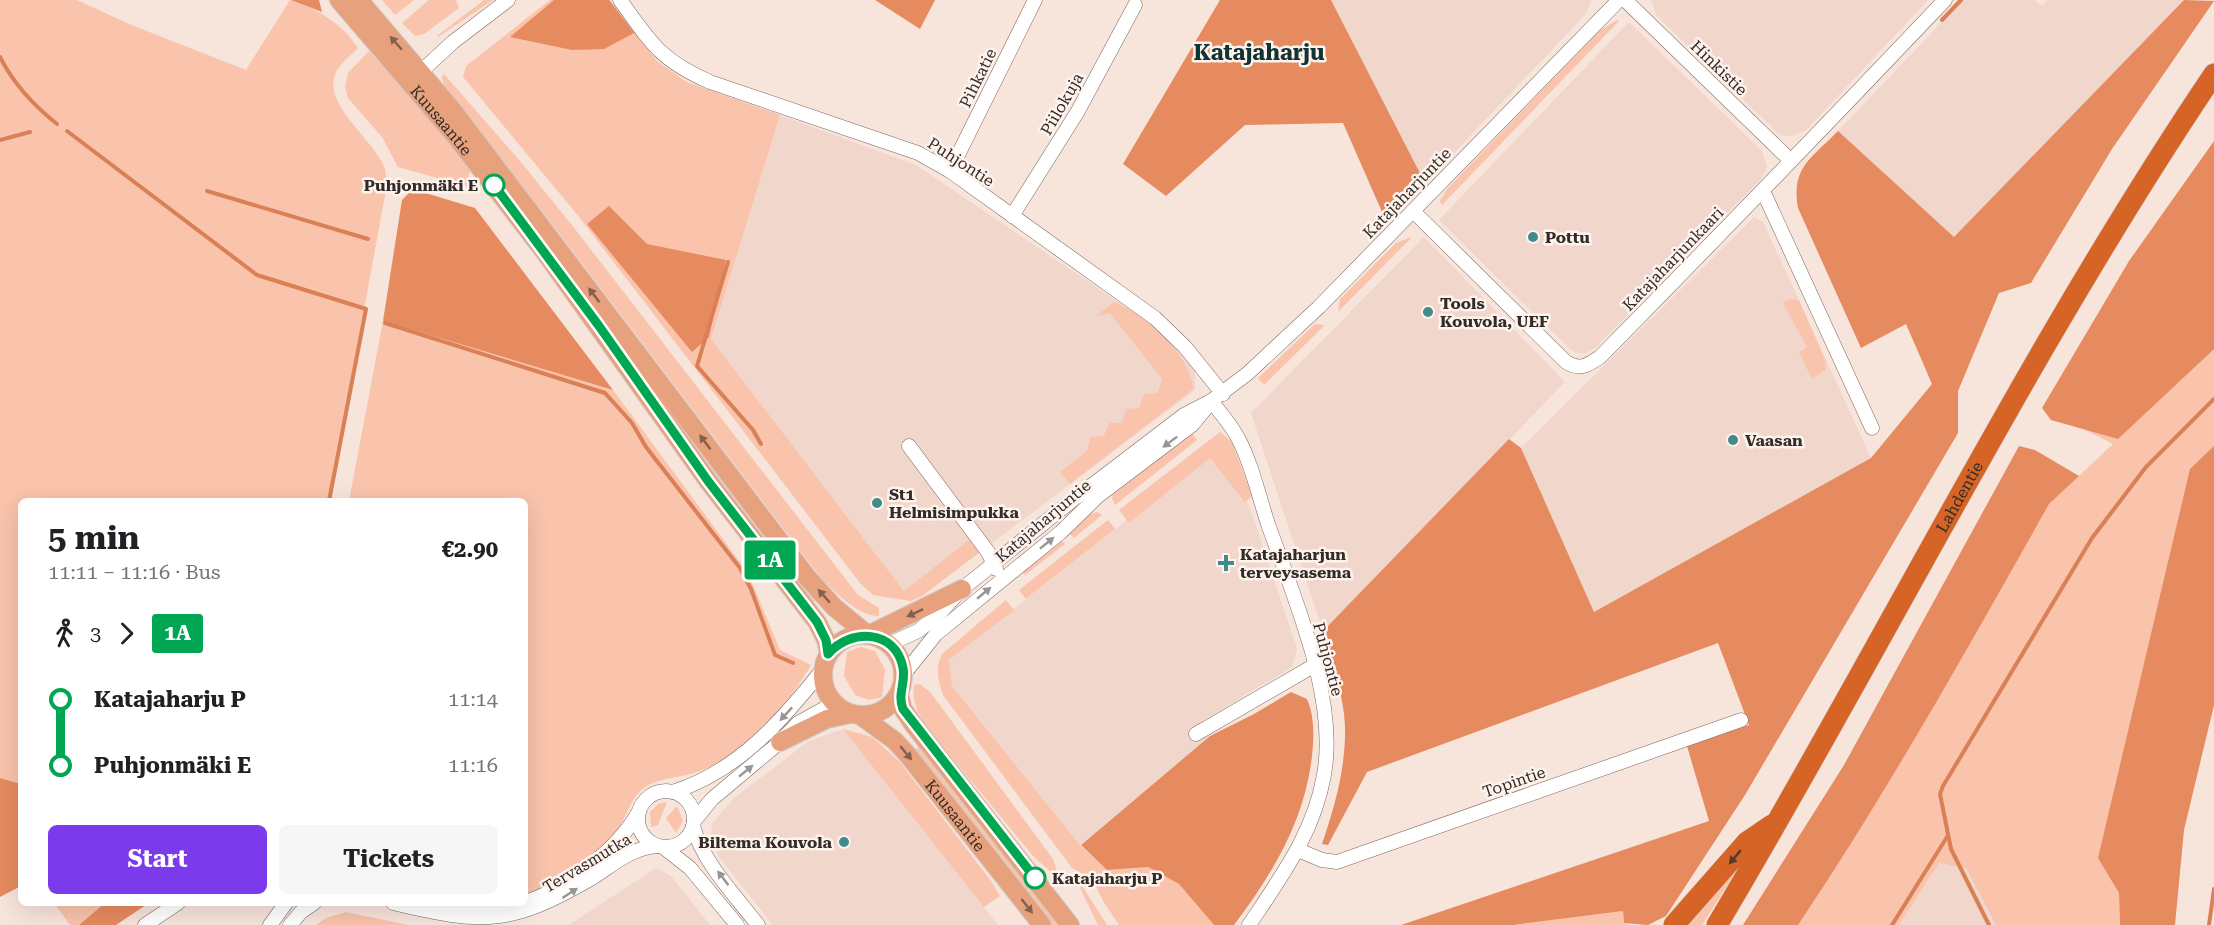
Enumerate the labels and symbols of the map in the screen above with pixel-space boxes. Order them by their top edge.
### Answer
one-way arrow [390,36,403,51]
street label: Hinkistie [1687,36,1751,100]
district label: Katajaharju [1194,40,1325,65]
street label: Pihkatie [956,45,1001,111]
street label: Piilokuja [1037,69,1088,138]
street label: Kuusaantie [406,81,477,159]
street label: Puhjontie [924,133,998,191]
street label: Katajaharjuntie [1359,144,1455,242]
marker: Puhjonmäki E [483,174,505,196]
place label: Puhjonmäki E [364,176,478,195]
street label: Katajaharjunkaari [1619,203,1727,315]
place label: Pottu [1545,228,1590,247]
marker: Pottu [1526,230,1540,244]
one-way arrow [588,287,601,303]
place label: Tools Kouvola, UEF [1440,294,1549,331]
marker: Tools Kouvola, UEF [1421,305,1435,319]
place label: Vaasan [1745,431,1803,450]
marker: Vaasan [1726,433,1740,447]
one-way arrow [700,434,712,449]
one-way arrow [1162,435,1177,447]
street label: Lahdentie [1932,458,1987,536]
street label: Katajaharjuntie [992,476,1095,566]
place label: St1 Helmisimpukka [889,485,1019,522]
marker: St1 Helmisimpukka [870,496,884,510]
one-way arrow [1039,537,1054,550]
line badge: 1A [743,540,797,580]
place label: Katajaharjun terveysasema [1240,545,1352,582]
marker: Katajaharjun terveysasema [1217,554,1235,572]
one-way arrow [976,587,991,600]
one-way arrow [818,589,831,604]
one-way arrow [906,607,924,617]
street label: Puhjontie [1309,620,1347,698]
one-way arrow [779,707,793,722]
one-way arrow [899,745,912,761]
street label: Topintie [1480,762,1548,802]
one-way arrow [738,764,754,777]
street label: Kuusaantie [921,776,990,855]
street label: Tervasmutka [540,829,635,897]
place label: Biltema Kouvola [698,833,833,852]
marker: Biltema Kouvola [837,835,851,849]
one-way arrow [1729,849,1742,864]
marker: Katajaharju P [1024,867,1046,889]
place label: Katajaharju P [1052,869,1162,888]
one-way arrow [717,871,729,887]
one-way arrow [562,887,578,898]
one-way arrow [1020,898,1032,913]

